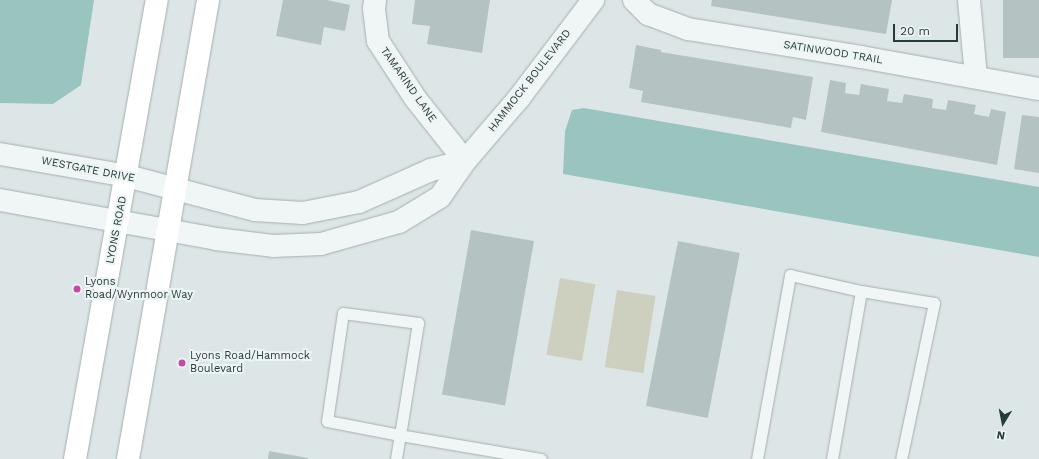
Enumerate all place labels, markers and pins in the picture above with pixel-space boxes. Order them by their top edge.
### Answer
place label: Lyons Road/Wynmoor Way [85,276,193,302]
marker: Lyons Road/Wynmoor Way [72,284,82,294]
place label: Lyons Road/Hammock Boulevard [190,350,310,376]
marker: Lyons Road/Hammock Boulevard [177,358,187,368]

